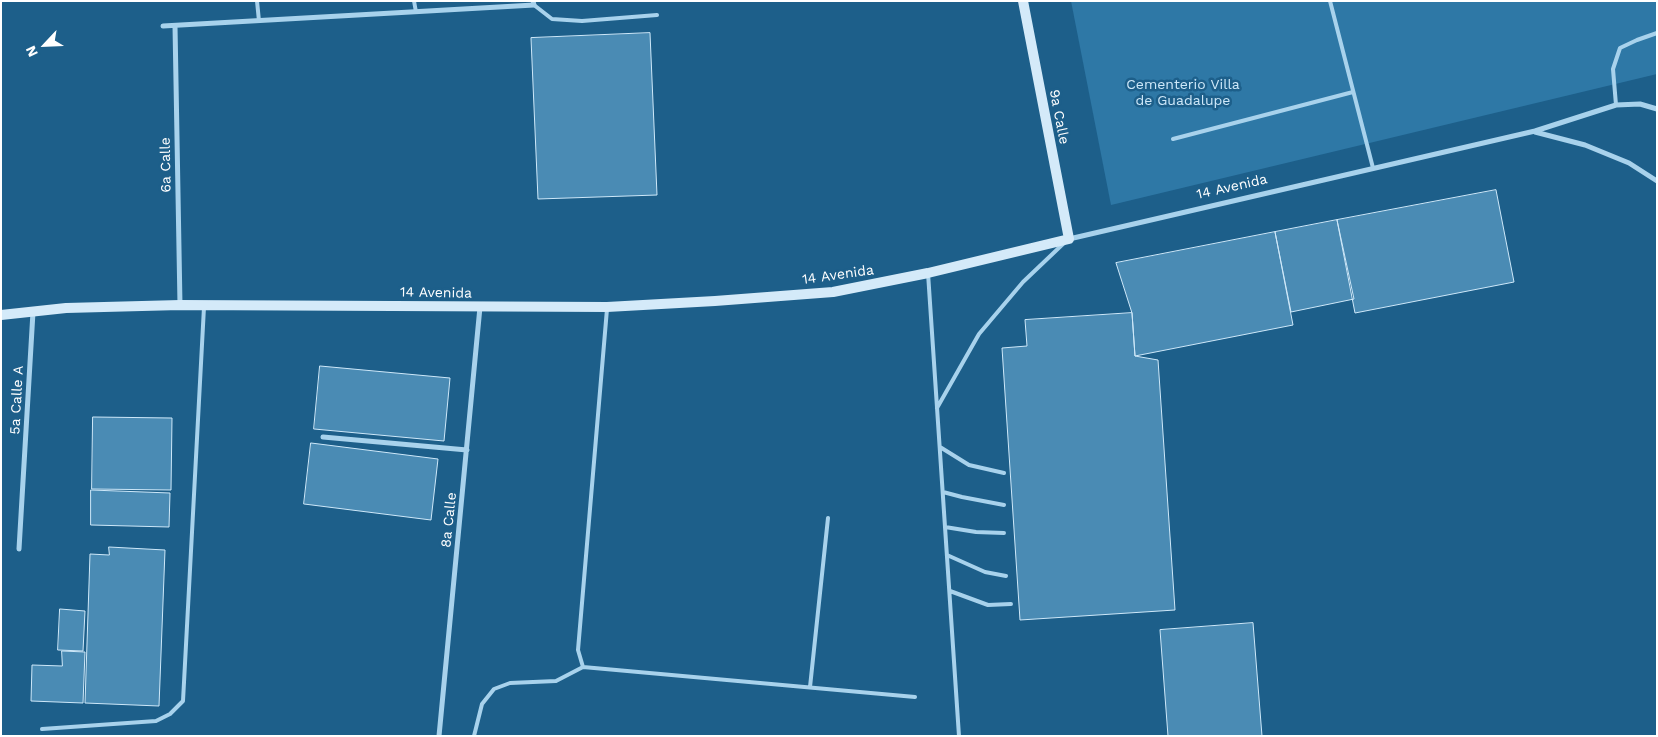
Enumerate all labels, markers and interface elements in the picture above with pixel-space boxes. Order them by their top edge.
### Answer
north arrow [20,20,70,70]
text: N [22,43,41,59]
park label: Cementerio Villa de Guadalupe [1126,77,1240,110]
street label: 9a Calle [1045,88,1073,146]
street label: 6a Calle [157,137,175,193]
street label: 14 Avenida [1195,171,1269,203]
street label: 14 Avenida [801,262,875,288]
street label: 14 Avenida [400,284,472,302]
street label: 5a Calle A [7,365,27,435]
street label: 8a Calle [438,492,460,548]

